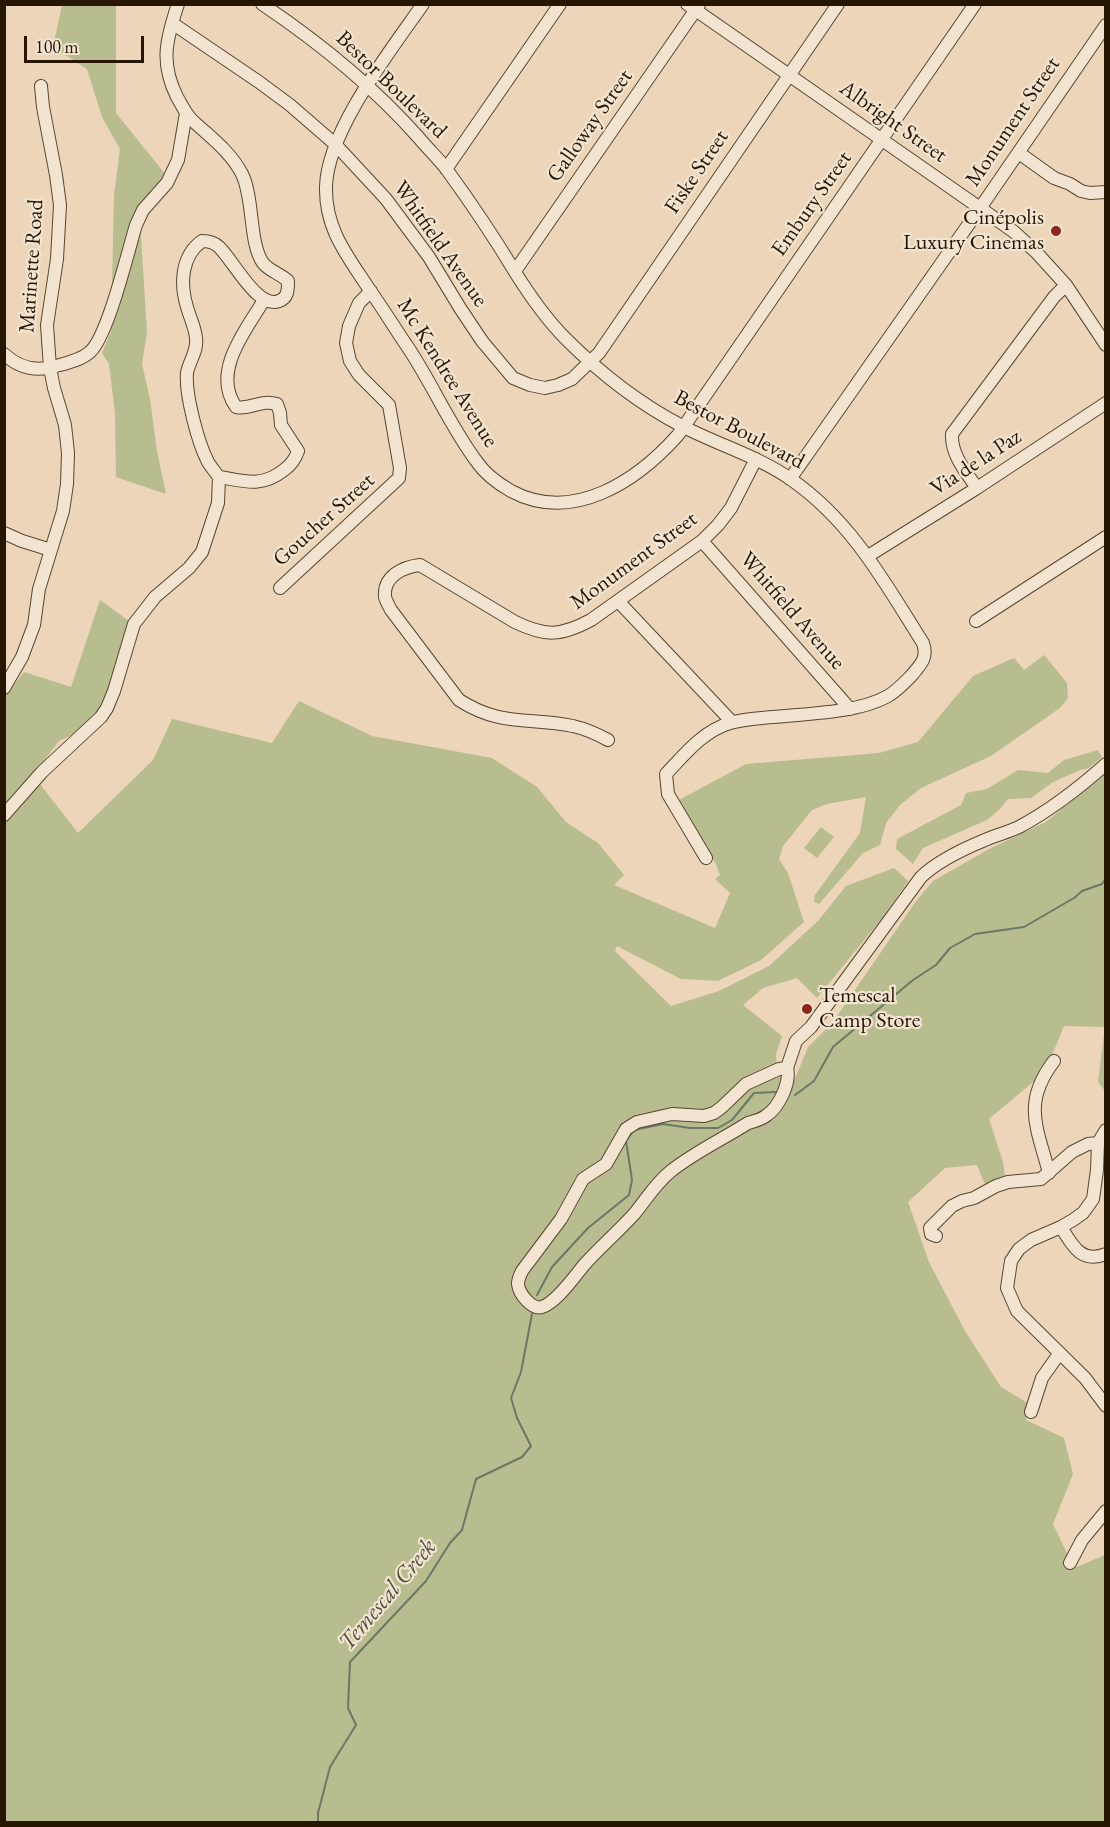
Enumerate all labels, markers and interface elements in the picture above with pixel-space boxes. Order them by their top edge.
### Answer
scale bar [27,24,147,62]
street label: Bestor Boulevard [330,26,452,144]
text: 100 m [35,35,79,58]
street label: Monument Street [960,52,1066,192]
street label: Galloway Street [541,65,639,187]
street label: Albright Street [834,75,952,169]
street label: Fiske Street [659,125,735,219]
street label: Embury Street [766,146,858,262]
street label: Whitfield Avenue [387,176,493,312]
street label: Marinette Road [14,198,50,334]
place label: Cinépolis Luxury Cinemas [903,205,1044,256]
marker: Cinépolis Luxury Cinemas [1049,224,1063,238]
street label: Mc Kendree Avenue [391,294,503,452]
street label: Bestor Boulevard [669,385,809,475]
street label: Via de la Paz [926,424,1026,502]
street label: Goucher Street [268,468,380,572]
street label: Monument Street [565,506,703,616]
street label: Whitfield Avenue [734,547,850,675]
place label: Temescal Camp Store [819,983,920,1034]
marker: Temescal Camp Store [800,1002,814,1016]
water label: Temescal Creek [333,1533,443,1657]

